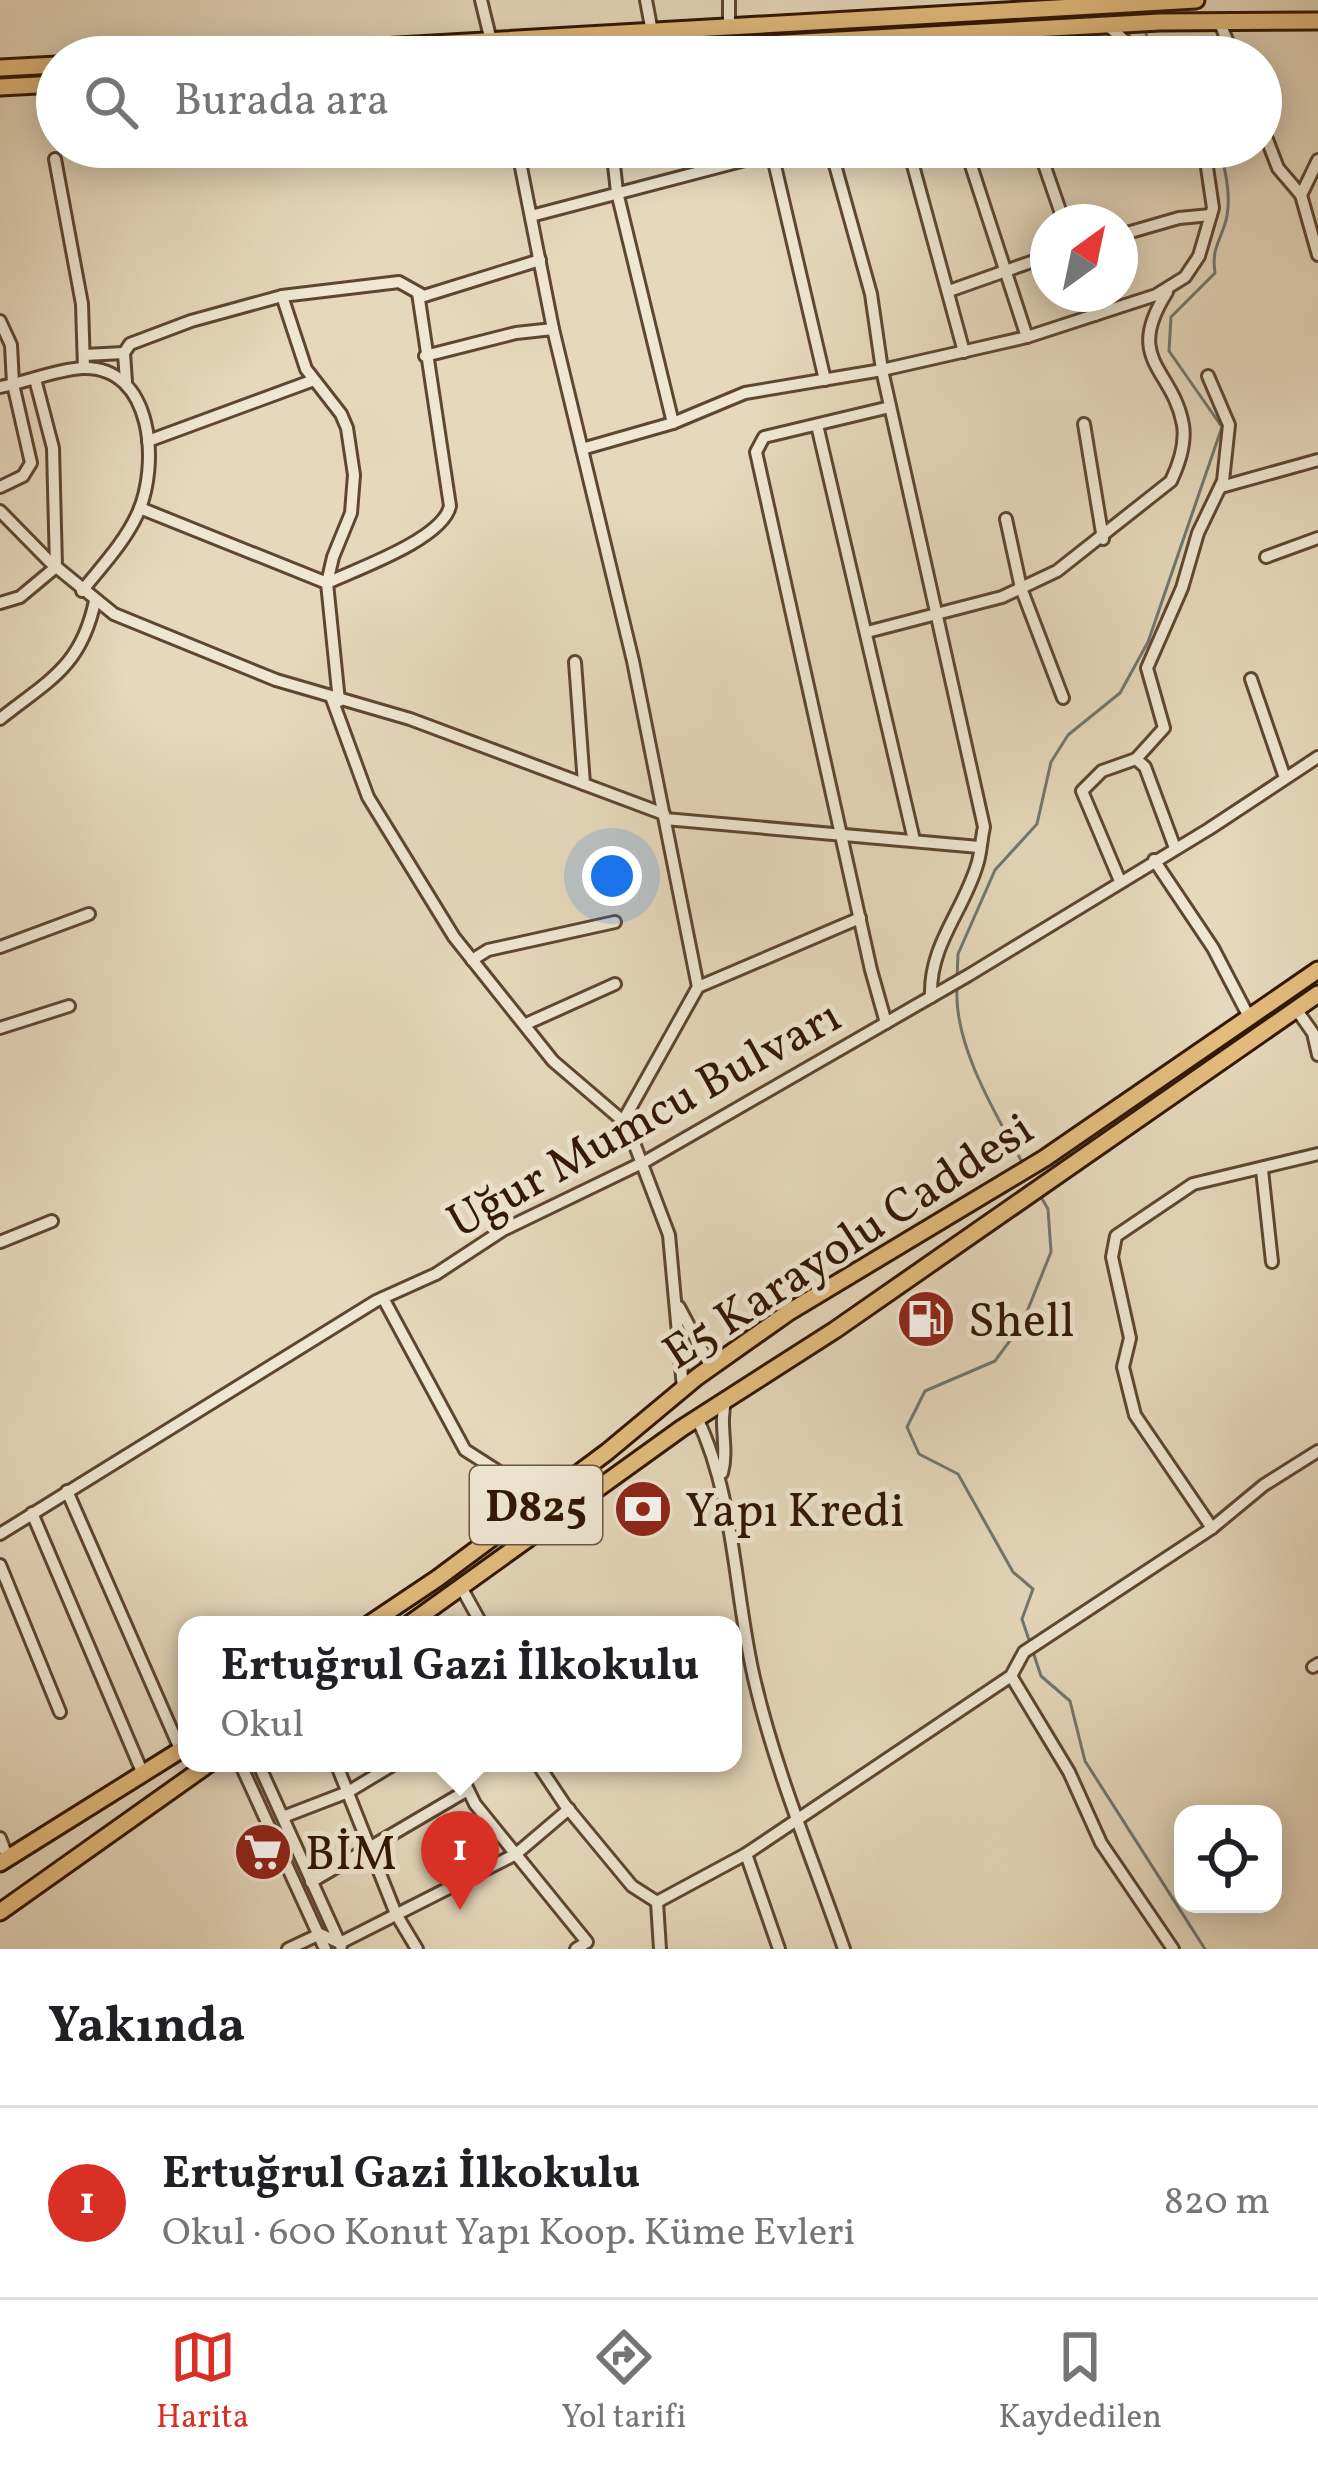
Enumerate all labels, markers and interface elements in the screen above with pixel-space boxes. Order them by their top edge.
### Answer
search box [36,36,1282,168]
icon: search [78,69,144,135]
text: Burada ara [174,71,389,134]
north arrow [1030,204,1138,312]
your location [582,846,642,906]
street label: Uğur Mumcu Bulvarı [436,985,854,1257]
street label: E5 Karayolu Caddesi [651,1098,1048,1388]
fuel station icon: Shell [895,1288,957,1350]
place label: Shell [968,1290,1075,1357]
road number: D825 [470,1466,602,1544]
bank icon: Yapı Kredi [612,1478,674,1540]
place label: Yapı Kredi [685,1480,905,1547]
popup [178,1616,742,1772]
text: Ertuğrul Gazi İlkokulu [221,1636,699,1699]
text: Okul [221,1699,304,1753]
map controls [1174,1805,1282,1913]
button: locate [1174,1805,1282,1913]
pin: 1 [421,1811,499,1910]
supermarket icon: BİM [232,1821,294,1883]
place label: BİM [305,1823,397,1890]
text: Yakında [48,1992,245,2063]
text: Ertuğrul Gazi İlkokulu [162,2144,640,2207]
text: 1 [79,2176,95,2230]
text: 820 m [1164,2176,1270,2230]
text: Okul · 600 Konut Yapı Koop. Küme Evleri [162,2207,855,2261]
tab: Harita [156,2324,249,2442]
tab: Yol tarifi [561,2324,686,2442]
tab: Kaydedilen [999,2324,1162,2442]

